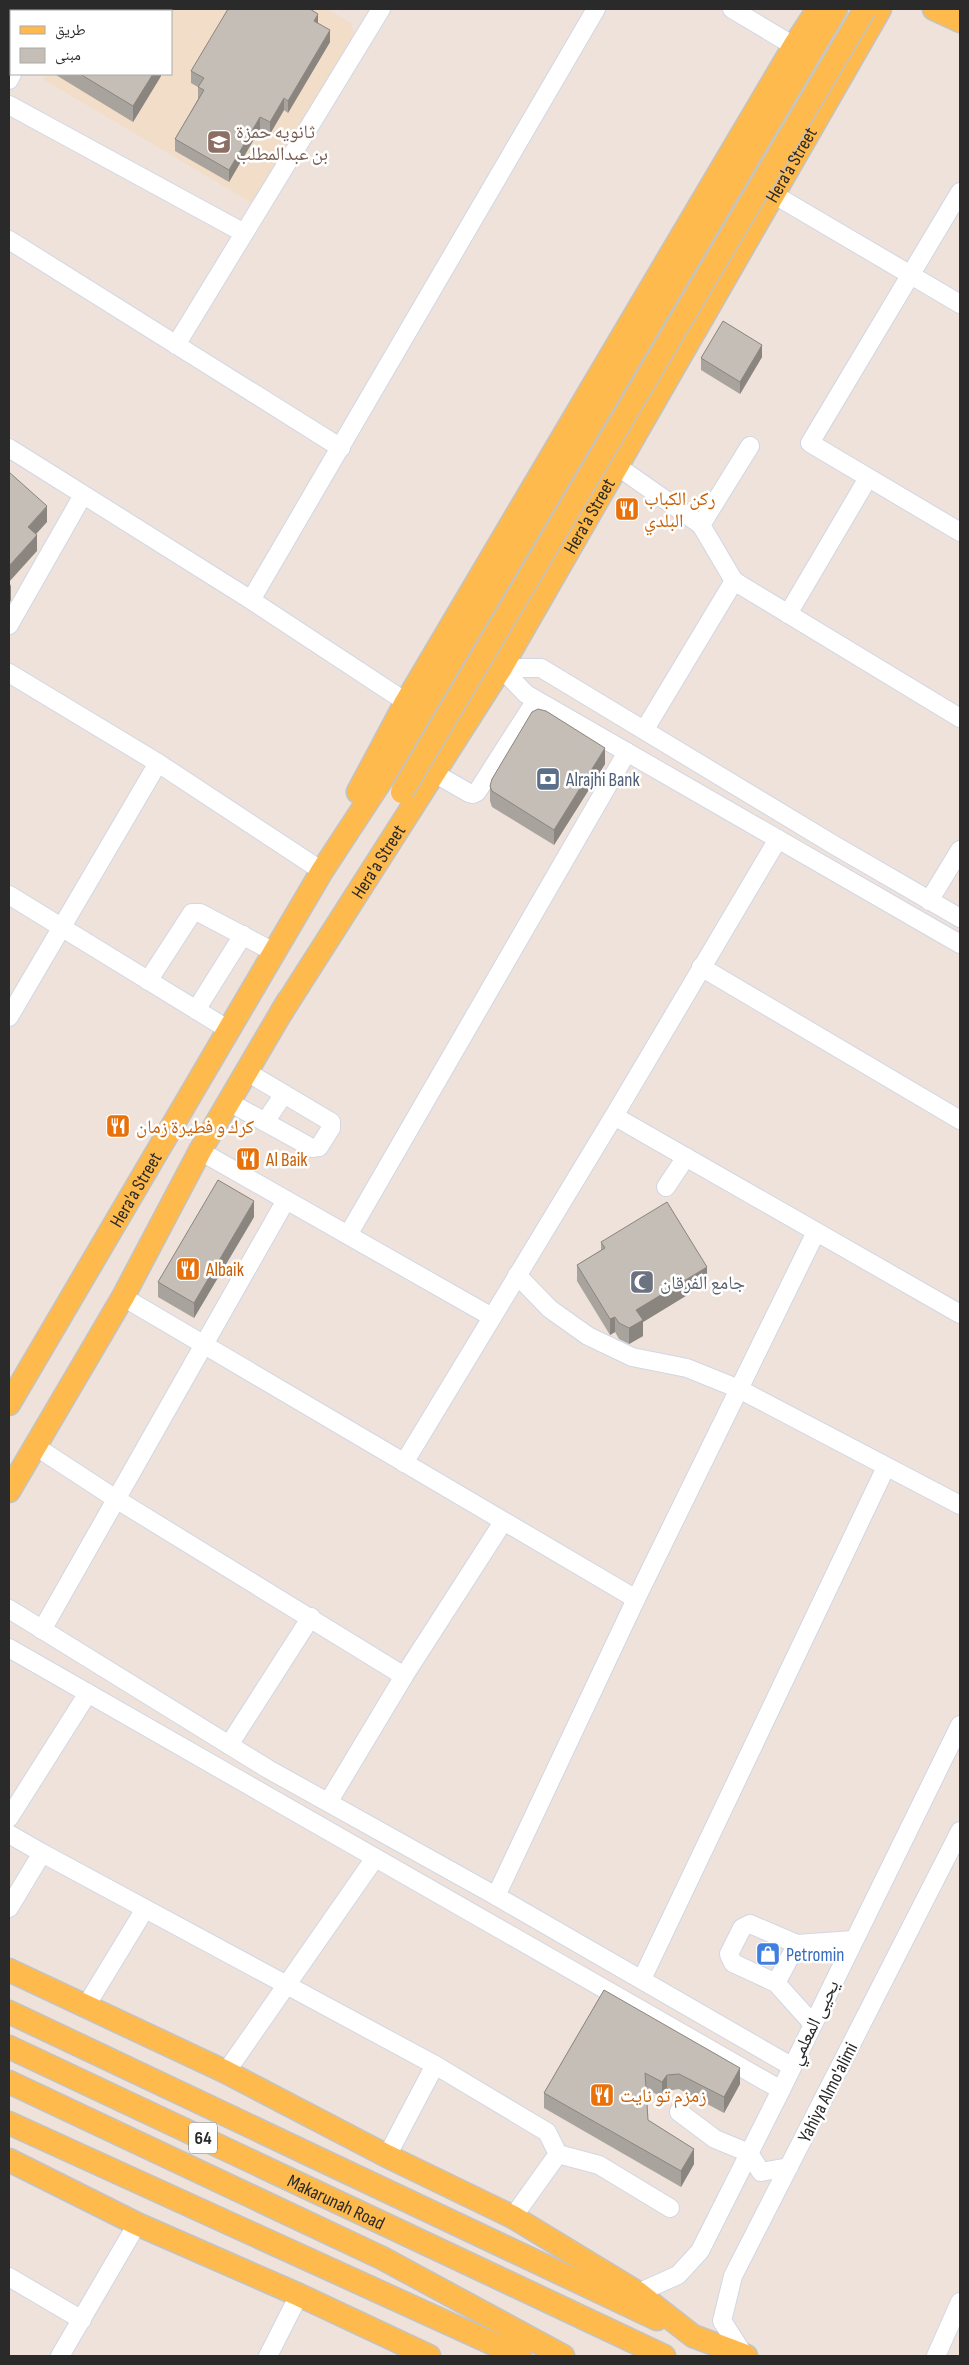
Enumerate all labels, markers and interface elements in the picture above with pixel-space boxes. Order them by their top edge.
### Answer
legend [10,10,172,75]
text: طريق [55,21,86,40]
text: مبنى [55,46,81,65]
place label: ثانويه حمزة بن عبدالمطلب [236,121,328,166]
street label: Hera'a Street [761,123,823,207]
school or university icon: ثانويه حمزة بن عبدالمطلب [206,129,232,155]
street label: Hera'a Street [559,474,621,558]
place label: ركن الكباب البلدي [644,488,716,536]
restaurant icon: ركن الكباب البلدي [614,496,640,522]
bank icon: Alrajhi Bank [535,766,561,792]
place label: Alrajhi Bank [565,769,640,792]
street label: Hera'a Street [347,821,411,903]
restaurant icon: كرك و فطيرة زمان [105,1113,131,1139]
place label: كرك و فطيرة زمان [136,1116,254,1139]
restaurant icon: Al Baik [235,1146,261,1172]
street label: Hera'a Street [105,1148,167,1232]
place label: Al Baik [265,1149,308,1172]
restaurant icon: Albaik [175,1256,201,1282]
place label: Albaik [205,1259,245,1282]
mosque icon: جامع الفرقان [629,1269,655,1295]
place label: جامع الفرقان [660,1272,745,1295]
shop icon: Petromin [755,1941,781,1967]
place label: Petromin [786,1944,844,1967]
street label: يحيى المعلمي [784,1976,847,2070]
street label: Yahiya Almo'alimi [793,2039,863,2146]
restaurant icon: زمزم تو نايت [589,2082,615,2108]
place label: زمزم تو نايت [620,2085,707,2109]
road number: 64 [189,2122,217,2154]
street label: Makarunah Road [283,2170,388,2236]

